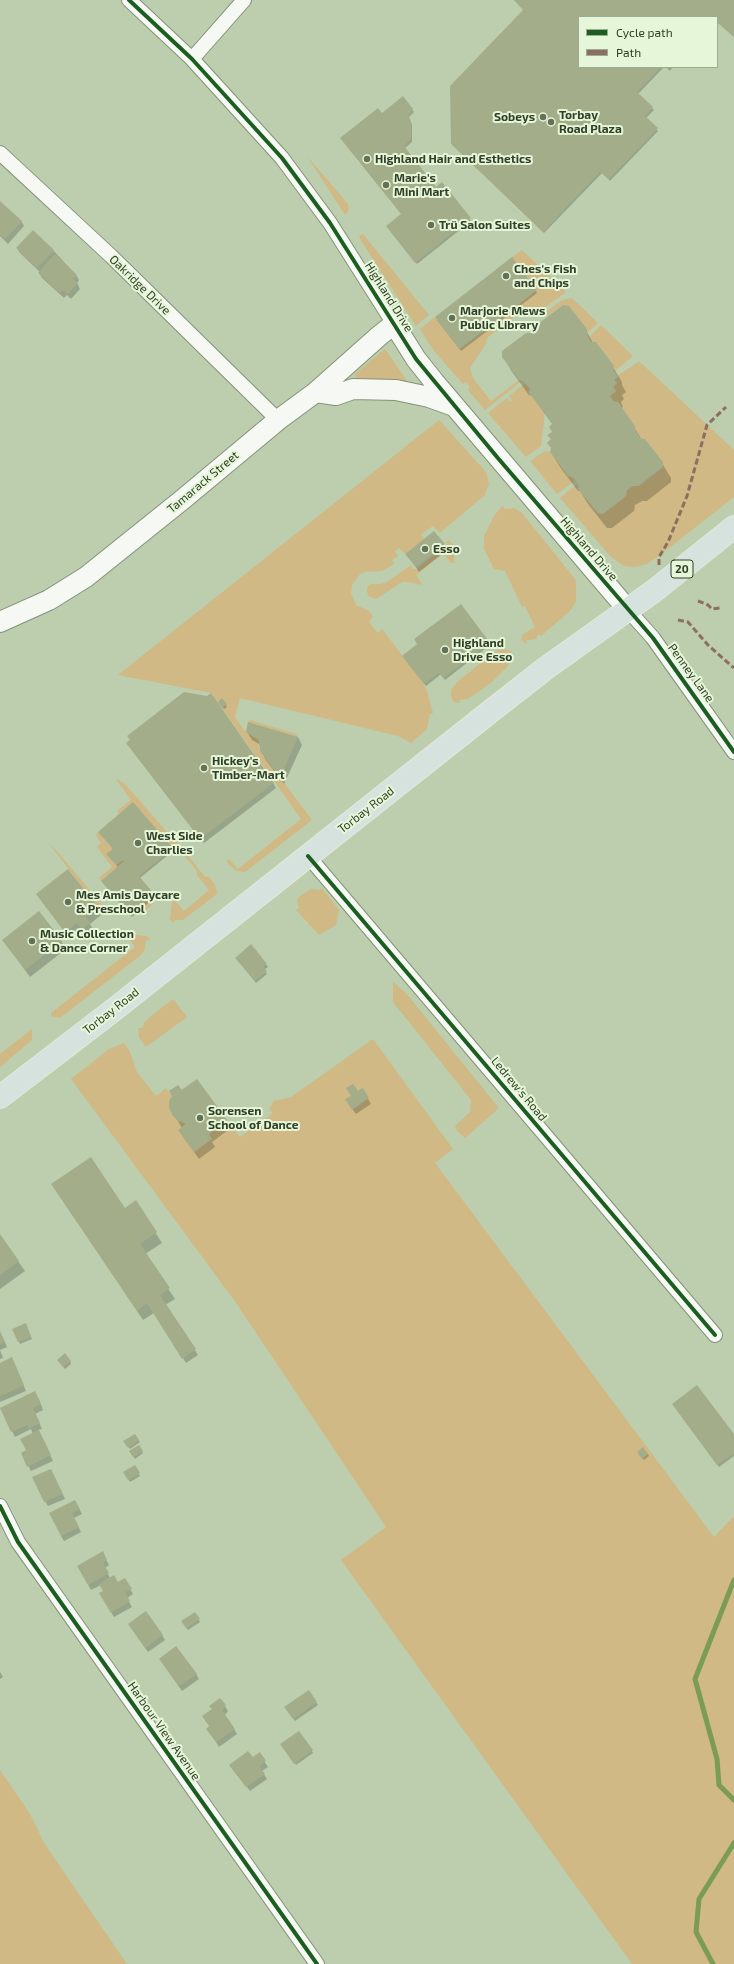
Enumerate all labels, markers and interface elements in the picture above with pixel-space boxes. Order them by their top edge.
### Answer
legend [578,16,718,68]
text: Cycle path [616,25,673,39]
text: Path [616,45,641,59]
place label: Torbay Road Plaza [559,108,622,136]
place label: Sobeys [494,110,535,124]
marker: Sobeys [538,112,548,122]
marker: Torbay Road Plaza [546,117,556,127]
place label: Highland Hair and Esthetics [375,152,531,166]
marker: Highland Hair and Esthetics [362,154,372,164]
place label: Marie's Mini Mart [394,171,449,199]
marker: Marie's Mini Mart [381,180,391,190]
place label: Trü Salon Suites [439,218,530,232]
marker: Trü Salon Suites [426,220,436,230]
street label: Oakridge Drive [106,252,174,318]
street label: Highland Drive [362,259,416,335]
place label: Ches's Fish and Chips [514,262,576,290]
marker: Ches's Fish and Chips [501,271,511,281]
place label: Marjorie Mews Public Library [460,304,545,332]
marker: Marjorie Mews Public Library [447,313,457,323]
street label: Tamarack Street [164,448,242,516]
street label: Highland Drive [557,514,621,584]
place label: Esso [433,542,460,556]
marker: Esso [420,544,430,554]
road number: 20 [671,560,693,578]
place label: Highland Drive Esso [453,636,512,664]
street label: Penney Lane [665,641,717,705]
marker: Highland Drive Esso [440,645,450,655]
place label: Hickey's Timber-Mart [212,754,285,782]
marker: Hickey's Timber-Mart [199,763,209,773]
street label: Torbay Road [335,784,397,836]
place label: West Side Charlies [146,829,202,857]
marker: West Side Charlies [133,838,143,848]
place label: Mes Amis Daycare & Preschool [76,888,180,916]
marker: Mes Amis Daycare & Preschool [63,897,73,907]
place label: Music Collection & Dance Corner [40,927,134,955]
marker: Music Collection & Dance Corner [27,936,37,946]
street label: Torbay Road [80,985,142,1037]
street label: Ledrew's Road [488,1054,550,1124]
place label: Sorensen School of Dance [208,1104,299,1132]
marker: Sorensen School of Dance [195,1113,205,1123]
street label: Harbour View Avenue [125,1679,203,1783]

